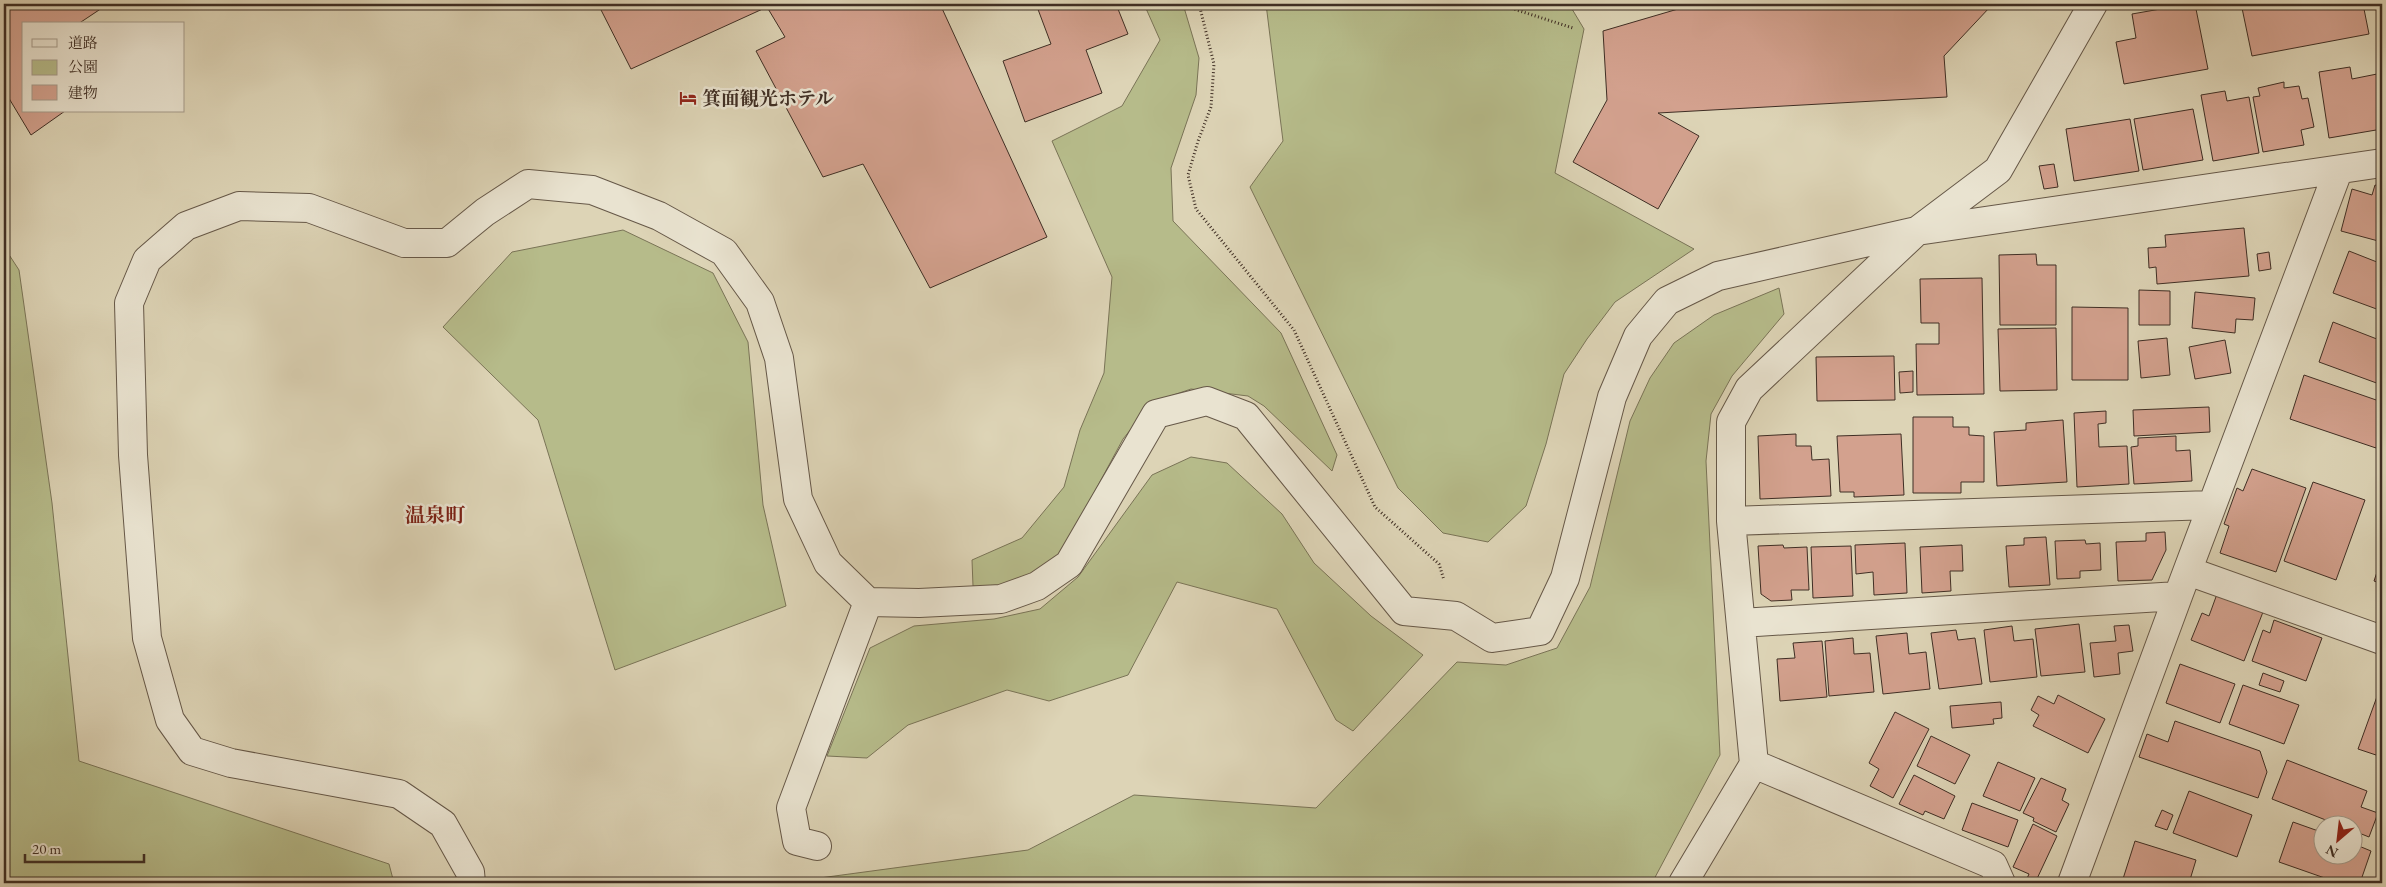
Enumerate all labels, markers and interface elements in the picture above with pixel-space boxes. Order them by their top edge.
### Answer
legend [22,22,185,112]
text: 道路 [68,33,98,52]
text: 公園 [68,57,98,76]
text: 建物 [68,83,98,102]
place label: 箕面観光ホテル [702,86,834,111]
hotel icon: 箕面観光ホテル [678,88,698,108]
district label: 温泉町 [405,502,466,528]
north arrow [2314,814,2364,864]
scale bar [25,832,144,864]
text: 20 m [32,839,61,858]
text: N [2322,841,2341,862]

